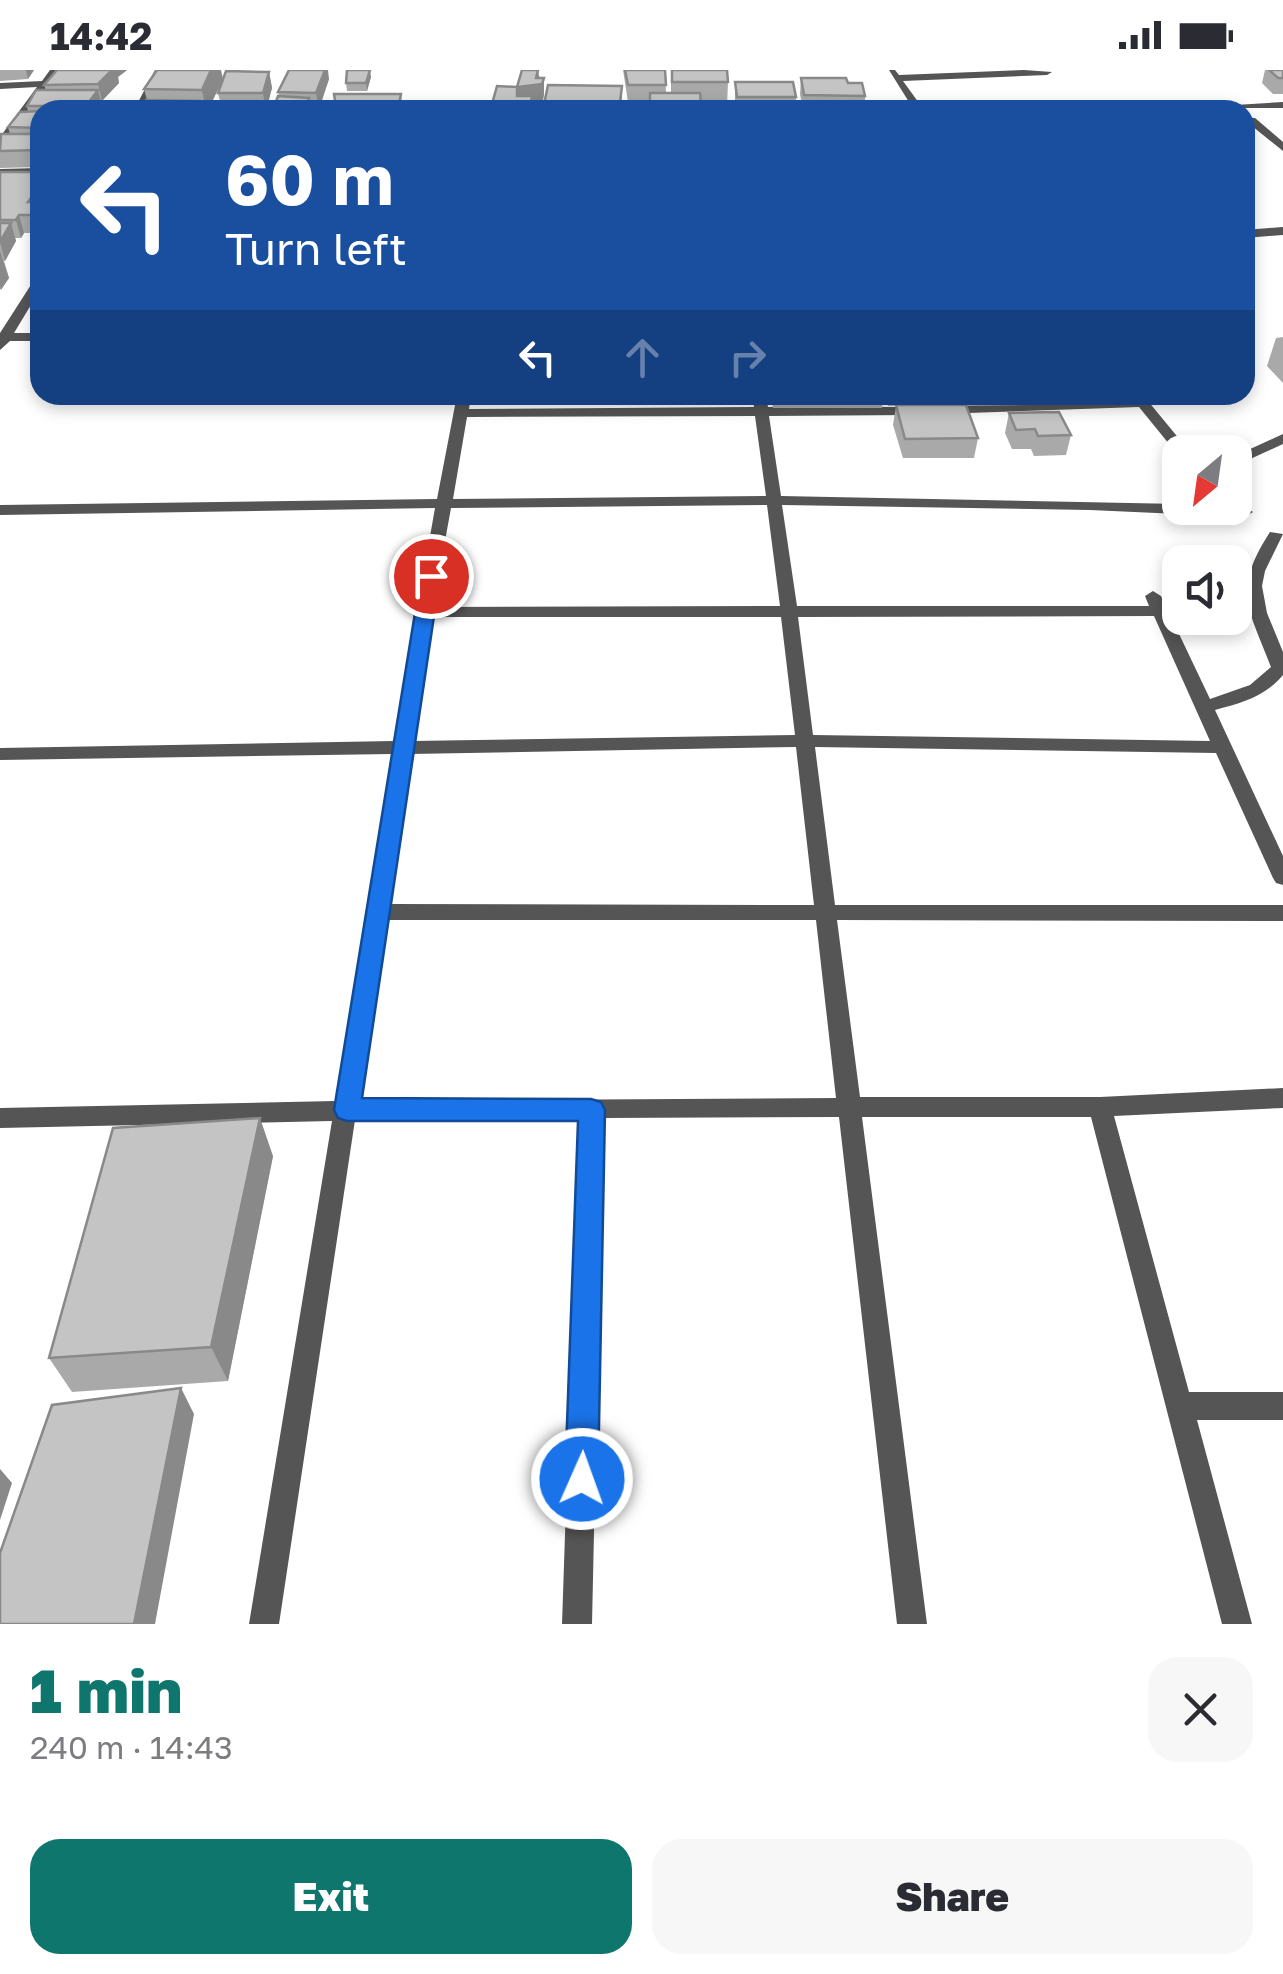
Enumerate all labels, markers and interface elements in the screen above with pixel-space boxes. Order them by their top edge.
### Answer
text: 14:42 [50,13,152,58]
text: 60 m [225,136,394,220]
icon: left [60,140,190,270]
text: Turn left [225,221,407,275]
icon: left [510,330,565,385]
icon: ahead [615,330,670,385]
icon: right [720,330,775,385]
north arrow [1162,435,1252,525]
map controls [1162,435,1252,635]
pin [389,534,474,619]
button: sound [1162,545,1252,635]
icon: arrive [404,549,459,604]
position arrow [530,1427,634,1531]
text: 1 min [30,1654,182,1726]
button: close [1148,1657,1253,1762]
text: 240 m · 14:43 [30,1728,233,1766]
button: Exit [30,1839,632,1954]
button: Share [652,1839,1253,1954]

